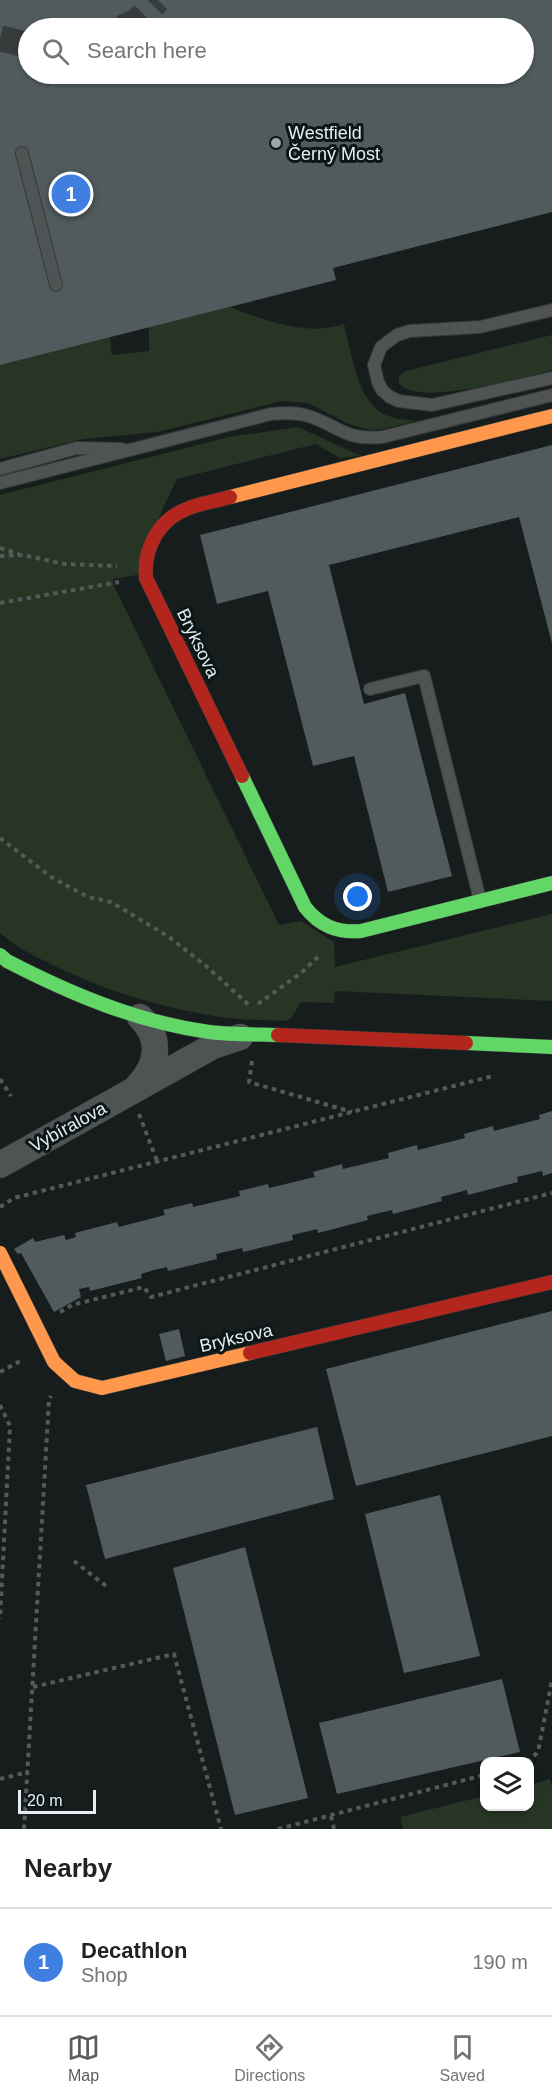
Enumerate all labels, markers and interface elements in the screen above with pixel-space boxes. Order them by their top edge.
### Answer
search box [18,18,534,84]
icon: search [39,35,72,68]
text: Search here [87,38,207,63]
place label: Westfield Černý Most [288,123,380,164]
marker: Westfield Černý Most [269,136,283,150]
pin: 1 [52,172,90,216]
street label: Bryksova [173,605,224,682]
your location [343,882,372,911]
street label: Vybíralova [26,1097,111,1156]
street label: Bryksova [198,1320,275,1356]
map controls [480,1757,534,1811]
button: layers [480,1757,534,1811]
scale bar [18,1787,96,1814]
text: 20 m [27,1792,63,1809]
text: Nearby [24,1853,112,1883]
text: Decathlon [81,1938,187,1963]
text: 1 [38,1951,49,1973]
text: 190 m [472,1951,528,1973]
text: Shop [81,1964,128,1986]
tab: Map [67,2031,100,2085]
tab: Directions [234,2031,305,2085]
tab: Saved [440,2031,485,2085]

